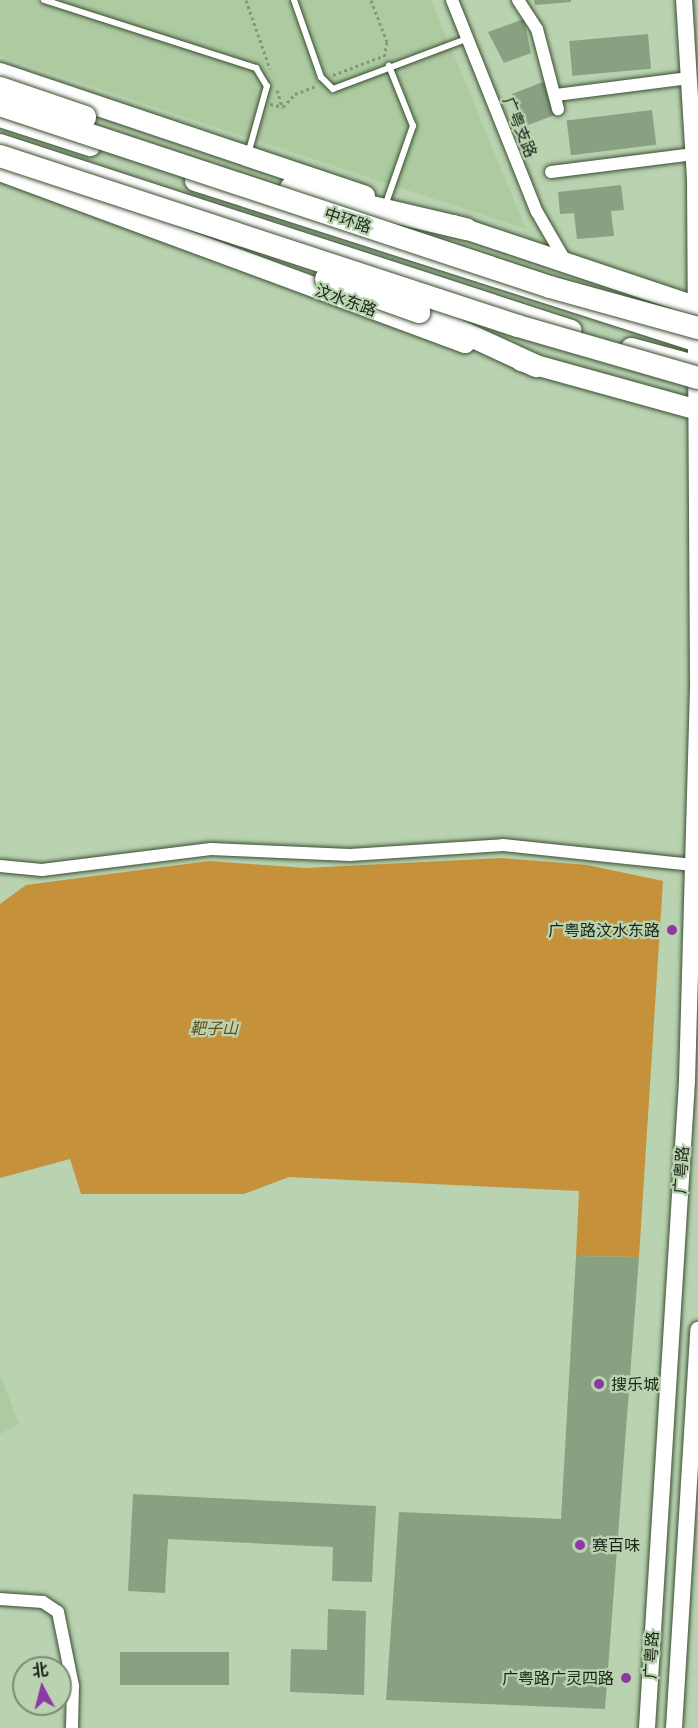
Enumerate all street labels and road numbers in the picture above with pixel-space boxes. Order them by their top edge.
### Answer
street label: 广粤支路 [499,94,541,160]
street label: 中环路 [322,203,374,237]
street label: 汶水东路 [313,280,379,320]
street label: 广粤路 [670,1145,692,1195]
street label: 广粤路 [640,1631,662,1679]

